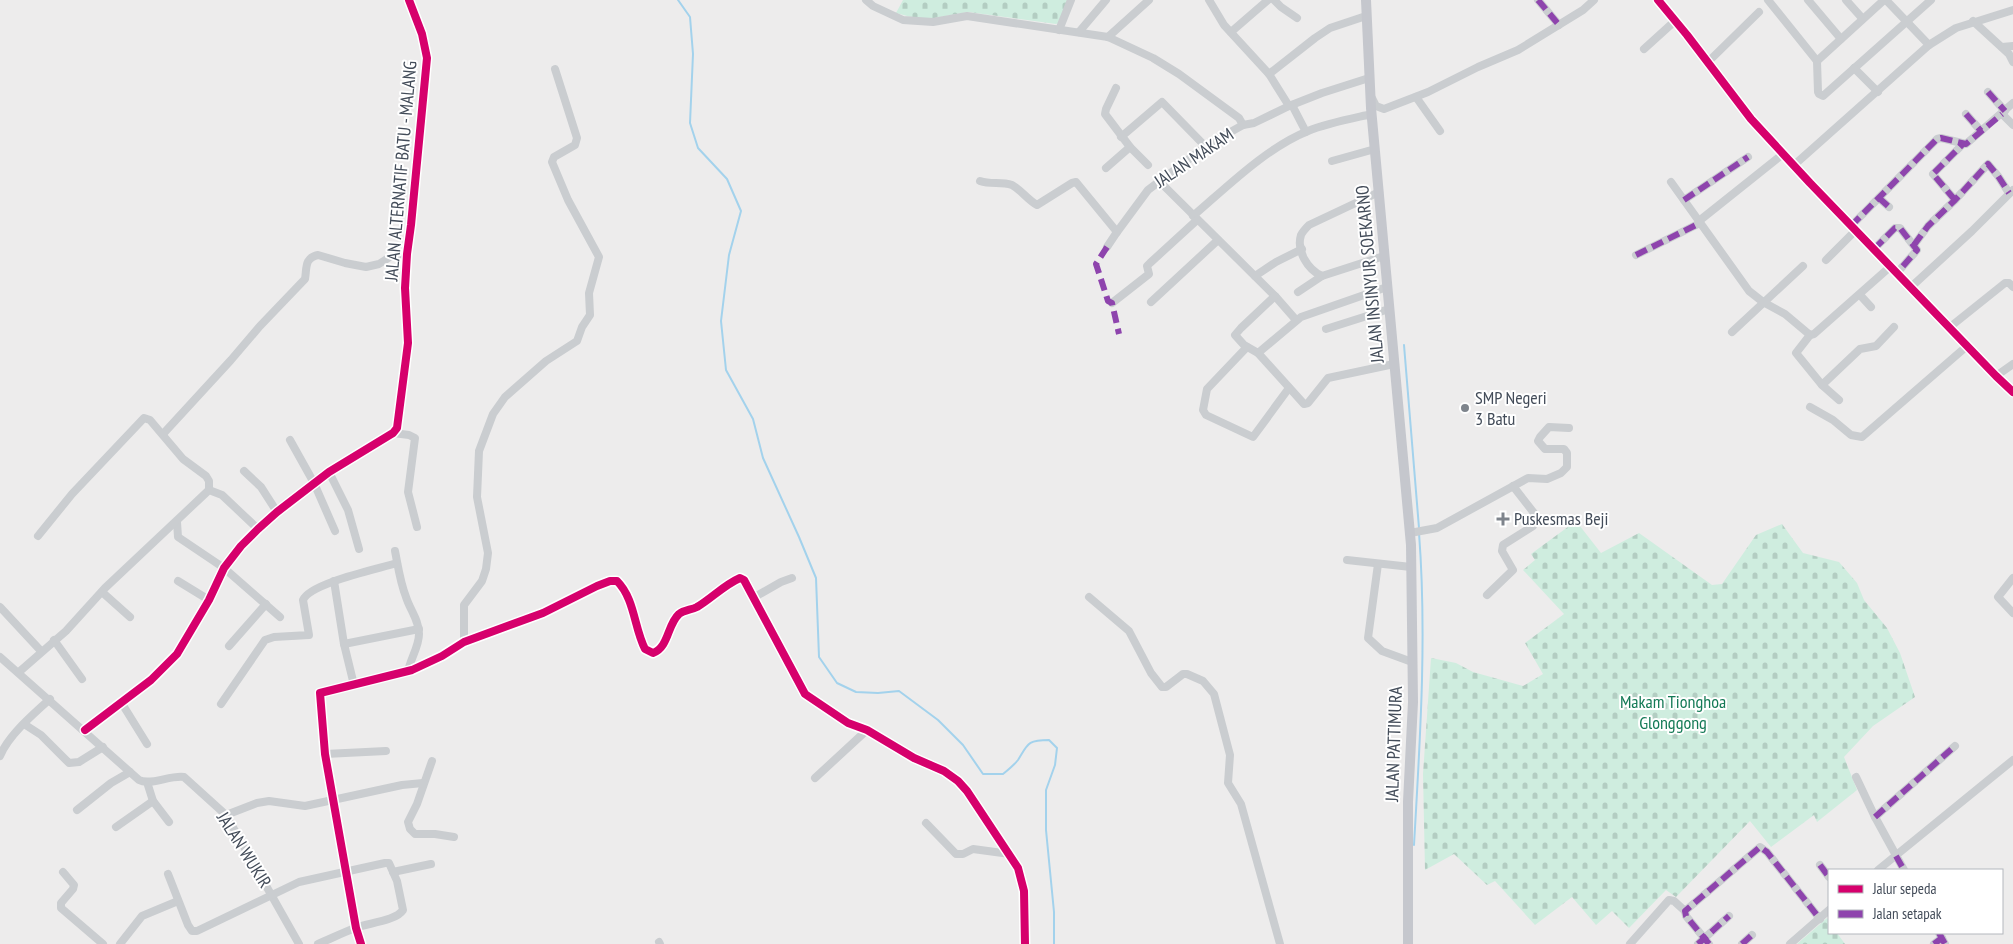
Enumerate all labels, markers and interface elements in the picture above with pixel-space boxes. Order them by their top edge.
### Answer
street label: JALAN ALTERNATIF BATU - MALANG [379,60,422,283]
street label: JALAN MAKAM [1149,123,1238,193]
street label: JALAN INSINYUR SOEKARNO [1350,184,1389,365]
place label: SMP Negeri 3 Batu [1475,386,1547,430]
marker: SMP Negeri 3 Batu [1459,402,1471,414]
place label: Puskesmas Beji [1514,507,1608,530]
marker: Puskesmas Beji [1496,512,1510,526]
street label: JALAN PATTIMURA [1380,685,1407,803]
park label: Makam Tionghoa Glonggong [1620,690,1726,734]
street label: JALAN WUKIR [212,807,277,892]
legend [1828,869,2003,934]
text: Jalur sepeda [1872,879,1936,898]
text: Jalan setapak [1872,904,1942,923]

